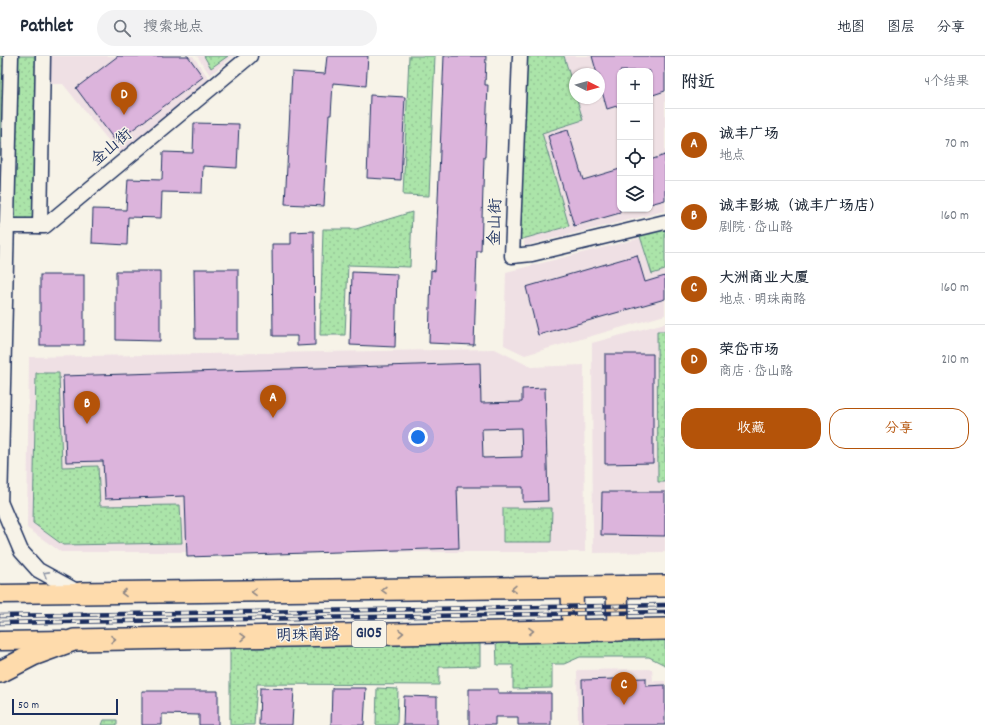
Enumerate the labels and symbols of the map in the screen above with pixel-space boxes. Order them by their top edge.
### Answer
north arrow [569,68,605,104]
pin: D [111,82,137,115]
street label: 金山街 [86,124,138,172]
street label: 金山街 [484,198,508,246]
pin: A [260,385,286,418]
pin: B [74,391,100,424]
your location [408,427,428,447]
one-way arrow [43,572,50,579]
one-way arrow [511,585,517,593]
one-way arrow [381,586,387,595]
one-way arrow [251,588,257,596]
one-way arrow [121,589,127,597]
one-way arrow [613,605,622,611]
road number: G105 [352,621,386,647]
street label: 明珠南路 [276,624,340,648]
one-way arrow [528,627,534,635]
one-way arrow [398,629,404,638]
one-way arrow [240,633,246,641]
one-way arrow [110,635,116,643]
pin: C [611,672,637,705]
scale bar [12,697,118,716]

